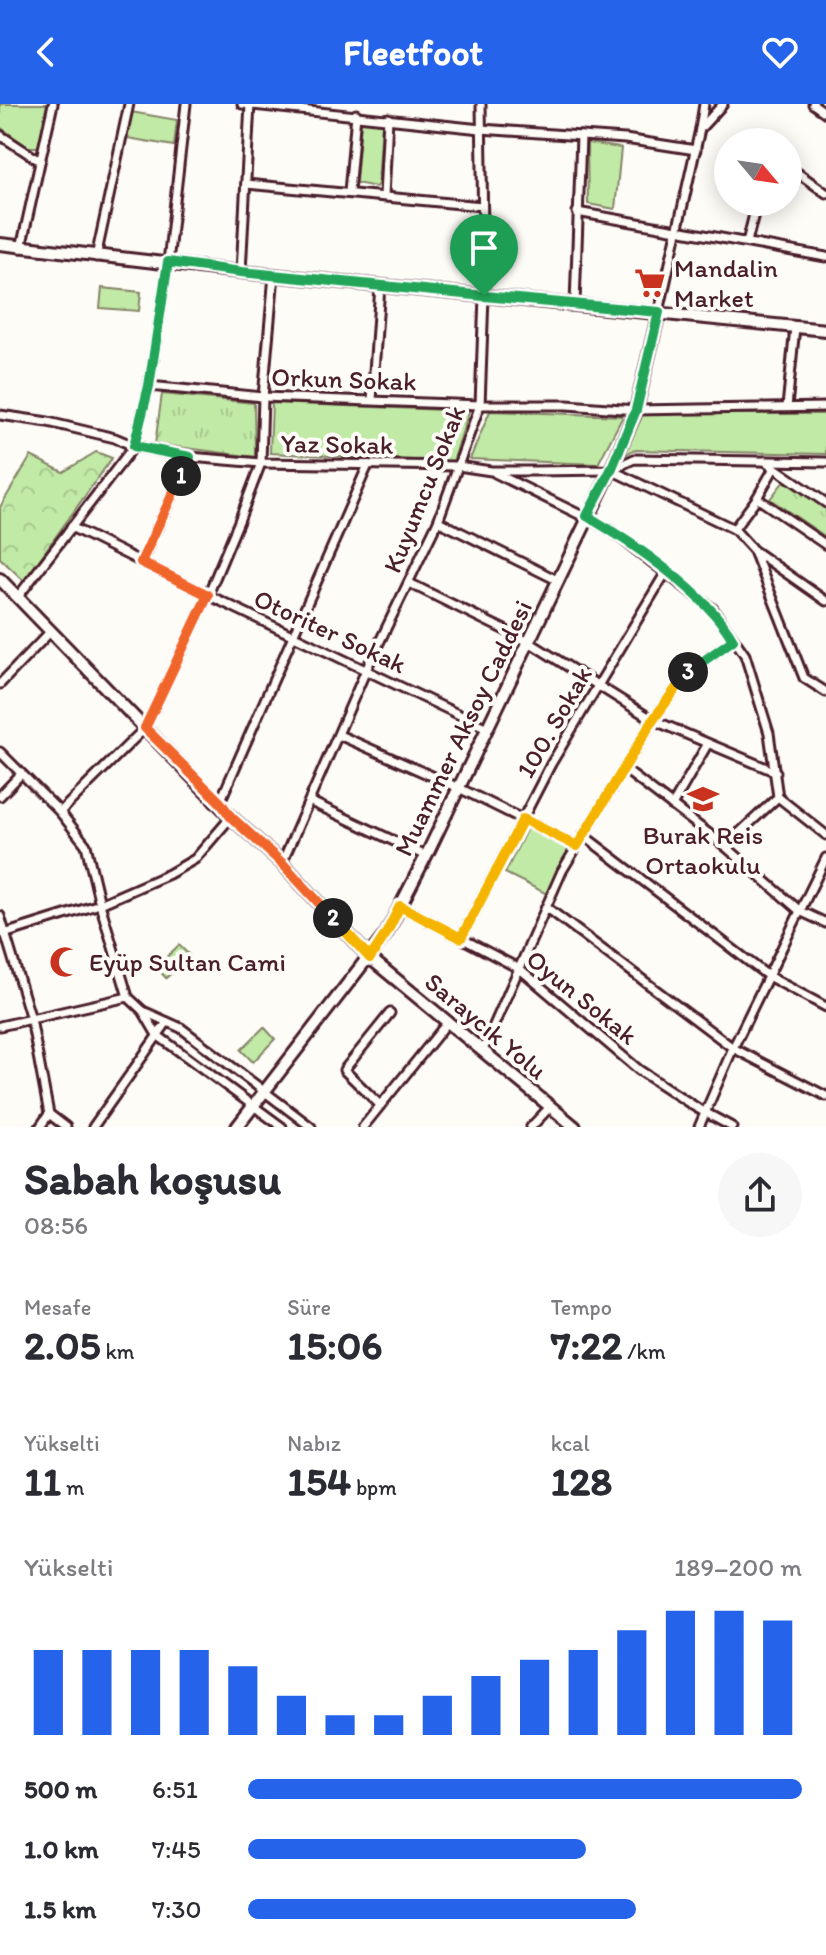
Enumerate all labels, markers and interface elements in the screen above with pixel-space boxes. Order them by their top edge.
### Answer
icon: back [24,30,68,74]
icon: heart [758,30,802,74]
text: Fleetfoot [343,31,483,74]
north arrow [714,128,802,216]
map controls [714,128,802,216]
pin [450,214,518,296]
icon: arrive [462,226,506,270]
place label: Mandalin Market [674,252,778,314]
supermarket icon: Mandalin Market [633,266,667,300]
street label: Orkun Sokak [271,360,417,398]
street label: Kuyumcu Sokak [376,401,472,577]
street label: Yaz Sokak [280,427,394,461]
pin: 1 [161,456,201,496]
text: 1 [176,462,186,489]
street label: Otoriter Sokak [249,582,412,680]
street label: Muammer Aksoy Caddesi [387,595,539,861]
pin: 3 [668,652,708,692]
text: 3 [682,658,694,685]
street label: 100. Sokak [509,660,599,784]
school or university icon: Burak Reis Ortaokulu [686,782,720,816]
place label: Burak Reis Ortaokulu [643,819,763,881]
pin: 2 [313,898,353,938]
text: 2 [327,904,339,931]
street label: Oyun Sokak [520,943,644,1052]
mosque icon: Eyüp Sultan Cami [48,945,82,979]
place label: Eyüp Sultan Cami [89,946,286,978]
street label: Saraycık Yolu [418,966,554,1086]
text: Sabah koşusu [24,1152,281,1205]
button: share [718,1153,802,1237]
text: 08:56 [24,1209,88,1241]
text: Mesafe [24,1294,91,1321]
text: Süre [287,1294,331,1321]
text: Tempo [551,1294,612,1321]
text: 2.05 [24,1321,101,1369]
text: 15:06 [287,1321,383,1369]
text: 7:22 [551,1321,622,1369]
text: km [101,1338,135,1365]
text: /km [622,1338,666,1365]
text: Yükselti [24,1430,100,1457]
text: Nabız [287,1430,341,1457]
text: kcal [551,1430,590,1457]
text: 11 [24,1457,61,1505]
text: 154 [287,1457,351,1505]
text: 128 [551,1457,612,1505]
text: m [61,1474,85,1501]
text: bpm [351,1474,397,1501]
text: Yükselti [24,1551,113,1583]
text: 189–200 m [674,1551,802,1583]
text: 500 m [24,1773,97,1805]
text: 6:51 [152,1773,198,1805]
text: 1.0 km [24,1833,99,1865]
text: 7:45 [152,1833,201,1865]
text: 1.5 km [24,1893,96,1925]
text: 7:30 [152,1893,201,1925]

